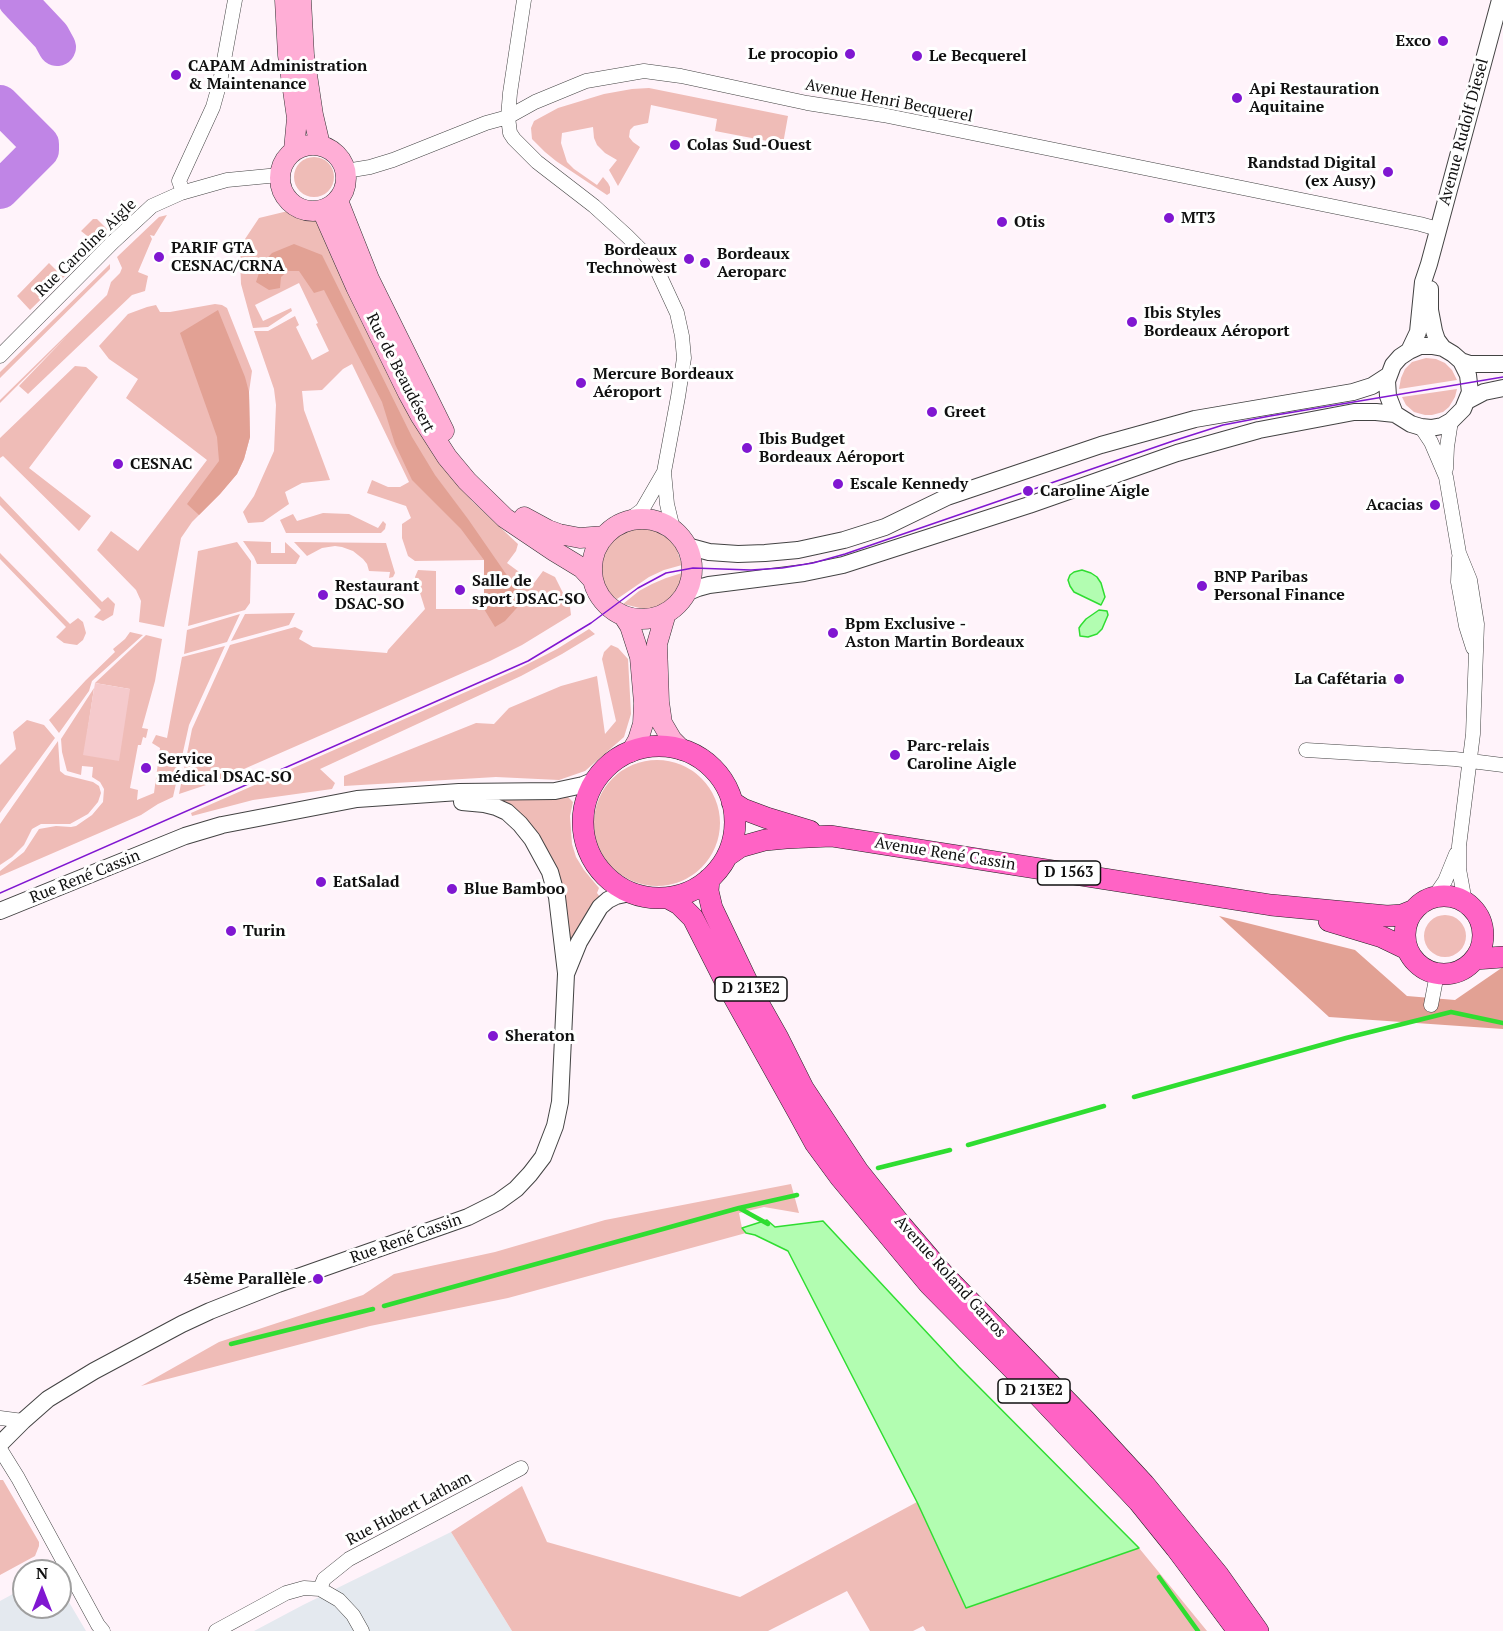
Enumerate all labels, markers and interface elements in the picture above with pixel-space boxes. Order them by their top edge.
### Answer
place label: Exco [1396,31,1431,51]
marker: Exco [1436,34,1450,48]
place label: Le procopio [748,44,838,64]
place label: Le Becquerel [929,46,1026,66]
marker: Le procopio [843,47,857,61]
marker: Le Becquerel [910,49,924,63]
place label: CAPAM Administration & Maintenance [188,56,367,94]
street label: Avenue Rudolf Diesel [1435,56,1493,208]
marker: CAPAM Administration & Maintenance [169,68,183,82]
street label: Avenue Henri Becquerel [804,75,974,127]
place label: Api Restauration Aquitaine [1249,79,1379,117]
marker: Api Restauration Aquitaine [1230,91,1244,105]
place label: Colas Sud-Ouest [687,135,812,155]
marker: Colas Sud-Ouest [668,138,682,152]
place label: Randstad Digital (ex Ausy) [1248,153,1376,191]
marker: Randstad Digital (ex Ausy) [1381,165,1395,179]
street label: Rue Caroline Aigle [32,195,140,301]
place label: MT3 [1181,208,1216,228]
marker: MT3 [1162,211,1176,225]
place label: Otis [1014,212,1045,232]
marker: Otis [995,215,1009,229]
place label: PARIF GTA CESNAC/CRNA [171,238,284,276]
place label: Bordeaux Technowest [586,240,677,278]
place label: Bordeaux Aeroparc [717,244,790,282]
marker: PARIF GTA CESNAC/CRNA [152,250,166,264]
marker: Bordeaux Technowest [682,252,696,266]
marker: Bordeaux Aeroparc [698,256,712,270]
place label: Ibis Styles Bordeaux Aéroport [1144,303,1290,341]
street label: Rue de Beaudésert [362,310,438,436]
marker: Ibis Styles Bordeaux Aéroport [1125,315,1139,329]
place label: Mercure Bordeaux Aéroport [593,364,734,402]
marker: Mercure Bordeaux Aéroport [574,376,588,390]
place label: Greet [944,402,986,422]
marker: Greet [925,405,939,419]
place label: Ibis Budget Bordeaux Aéroport [759,429,905,467]
marker: Ibis Budget Bordeaux Aéroport [740,441,754,455]
place label: CESNAC [130,454,192,474]
marker: CESNAC [111,457,125,471]
place label: Escale Kennedy [850,474,968,494]
marker: Escale Kennedy [831,477,845,491]
place label: Caroline Aigle [1040,481,1149,501]
marker: Caroline Aigle [1021,484,1035,498]
place label: Acacias [1366,495,1423,515]
marker: Acacias [1428,498,1442,512]
place label: BNP Paribas Personal Finance [1214,567,1345,605]
place label: Salle de sport DSAC-SO [472,571,585,609]
place label: Restaurant DSAC-SO [335,576,419,614]
marker: BNP Paribas Personal Finance [1195,579,1209,593]
marker: Salle de sport DSAC-SO [453,583,467,597]
marker: Restaurant DSAC-SO [316,588,330,602]
place label: Bpm Exclusive - Aston Martin Bordeaux [845,614,1024,652]
marker: Bpm Exclusive - Aston Martin Bordeaux [826,626,840,640]
place label: La Cafétaria [1294,669,1387,689]
marker: La Cafétaria [1392,672,1406,686]
place label: Parc-relais Caroline Aigle [907,736,1016,774]
marker: Parc-relais Caroline Aigle [888,748,902,762]
place label: Service médical DSAC-SO [158,749,292,787]
marker: Service médical DSAC-SO [139,761,153,775]
street label: Avenue René Cassin [873,833,1017,875]
street label: Rue René Cassin [27,846,143,908]
road number: D 1563 [1038,861,1100,885]
place label: EatSalad [333,872,400,892]
marker: EatSalad [314,875,328,889]
place label: Blue Bamboo [464,879,565,899]
marker: Blue Bamboo [445,882,459,896]
place label: Turin [243,921,286,941]
marker: Turin [224,924,238,938]
road number: D 213E2 [715,977,787,1001]
place label: Sheraton [505,1026,575,1046]
marker: Sheraton [486,1029,500,1043]
street label: Rue René Cassin [348,1210,464,1268]
street label: Avenue Roland Garros [890,1212,1010,1342]
place label: 45ème Parallèle [184,1269,306,1289]
marker: 45ème Parallèle [311,1272,325,1286]
road number: D 213E2 [998,1379,1070,1403]
street label: Rue Hubert Latham [343,1468,475,1550]
north arrow [12,1559,72,1619]
text: N [36,1562,48,1584]

